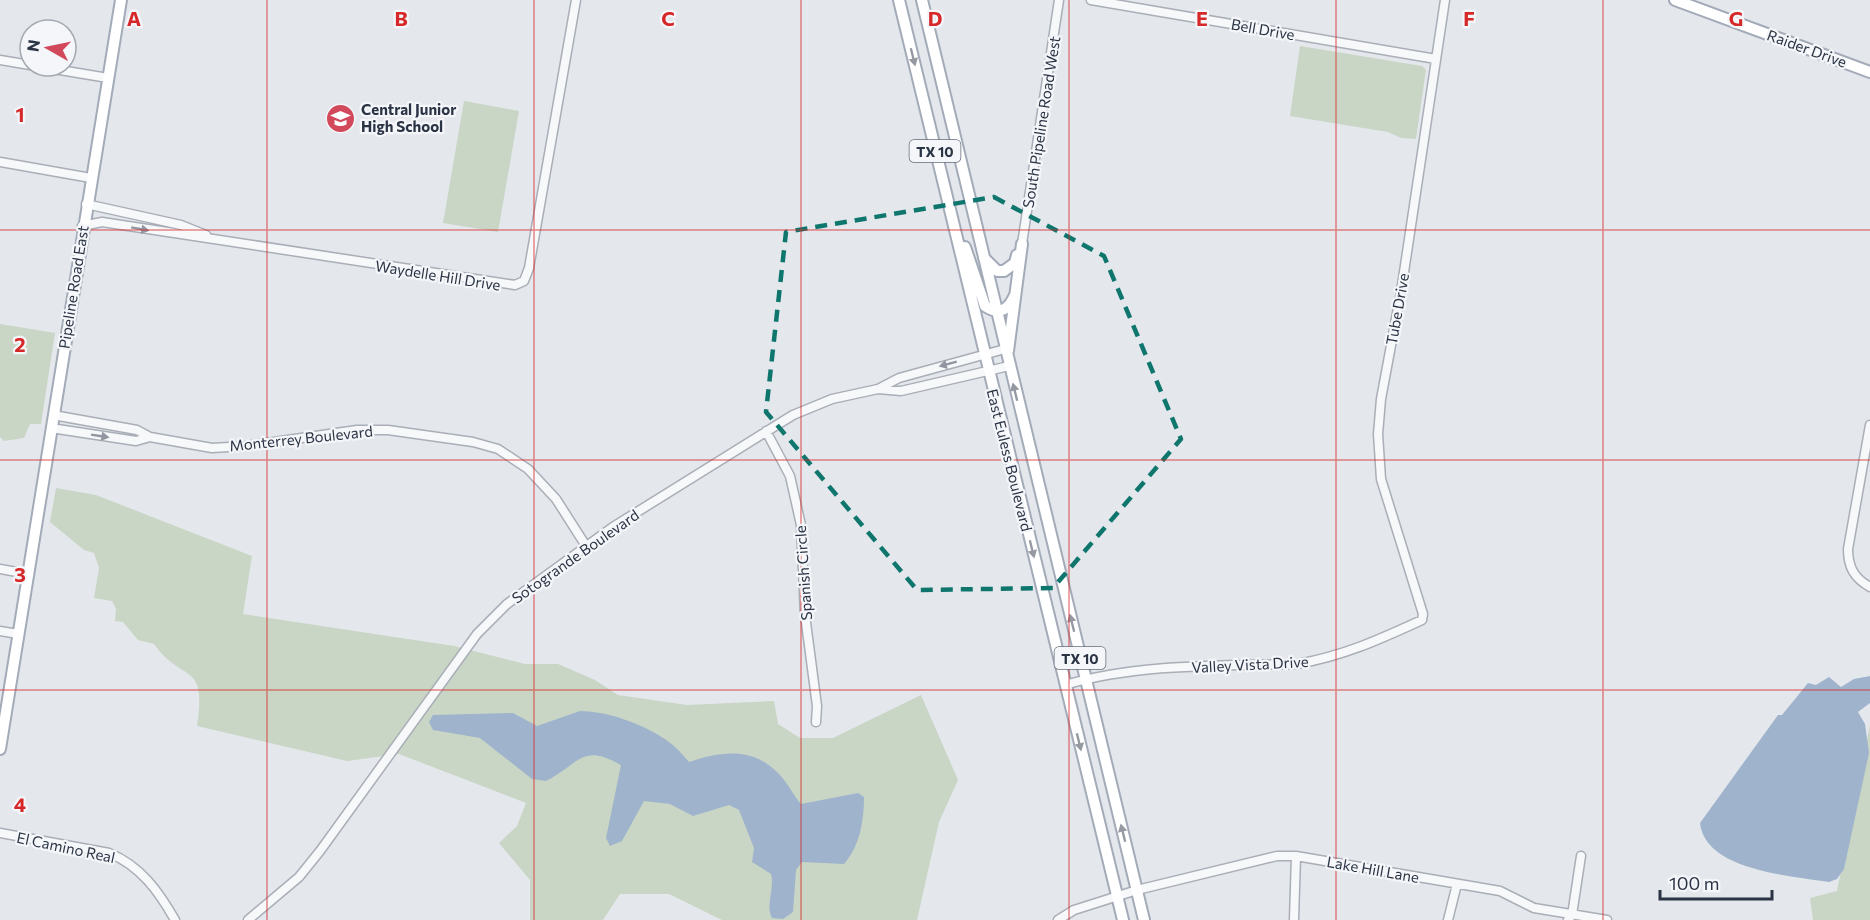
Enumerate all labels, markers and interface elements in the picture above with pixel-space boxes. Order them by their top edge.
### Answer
text: A [127,6,141,30]
text: B [394,6,408,30]
text: C [661,6,675,30]
text: D [928,6,942,30]
text: E [1196,6,1208,30]
text: F [1463,6,1475,30]
text: G [1729,6,1743,30]
street label: Bell Drive [1230,15,1296,43]
north arrow [18,18,78,78]
street label: Raider Drive [1765,25,1849,71]
street label: South Pipeline Road West [1019,35,1063,209]
text: N [22,38,43,53]
one-way arrow [908,48,918,66]
place label: Central Junior High School [361,100,456,135]
text: 1 [15,102,25,126]
school or university icon: Central Junior High School [324,102,356,134]
road number: TX 10 [910,140,960,162]
street label: Pipeline Road East [54,224,92,350]
one-way arrow [130,225,149,234]
street label: Waydelle Hill Drive [374,256,502,294]
street label: Tube Drive [1382,272,1412,346]
text: 2 [14,332,26,356]
one-way arrow [939,360,958,370]
one-way arrow [1010,383,1020,401]
street label: East Euless Boulevard [984,387,1036,533]
street label: Monterrey Boulevard [228,422,374,454]
one-way arrow [91,431,110,440]
street label: Sotogrande Boulevard [508,505,642,607]
street label: Spanish Circle [791,525,815,621]
one-way arrow [1027,540,1037,558]
text: 3 [14,562,26,586]
one-way arrow [1066,614,1076,632]
road number: TX 10 [1054,647,1106,669]
street label: Valley Vista Drive [1191,652,1309,676]
one-way arrow [1074,732,1084,751]
text: 4 [14,792,26,816]
one-way arrow [1117,824,1127,842]
street label: El Camino Real [15,828,117,866]
street label: Lake Hill Lane [1325,852,1421,886]
scale bar [1660,863,1772,901]
text: 100 m [1669,872,1719,894]

